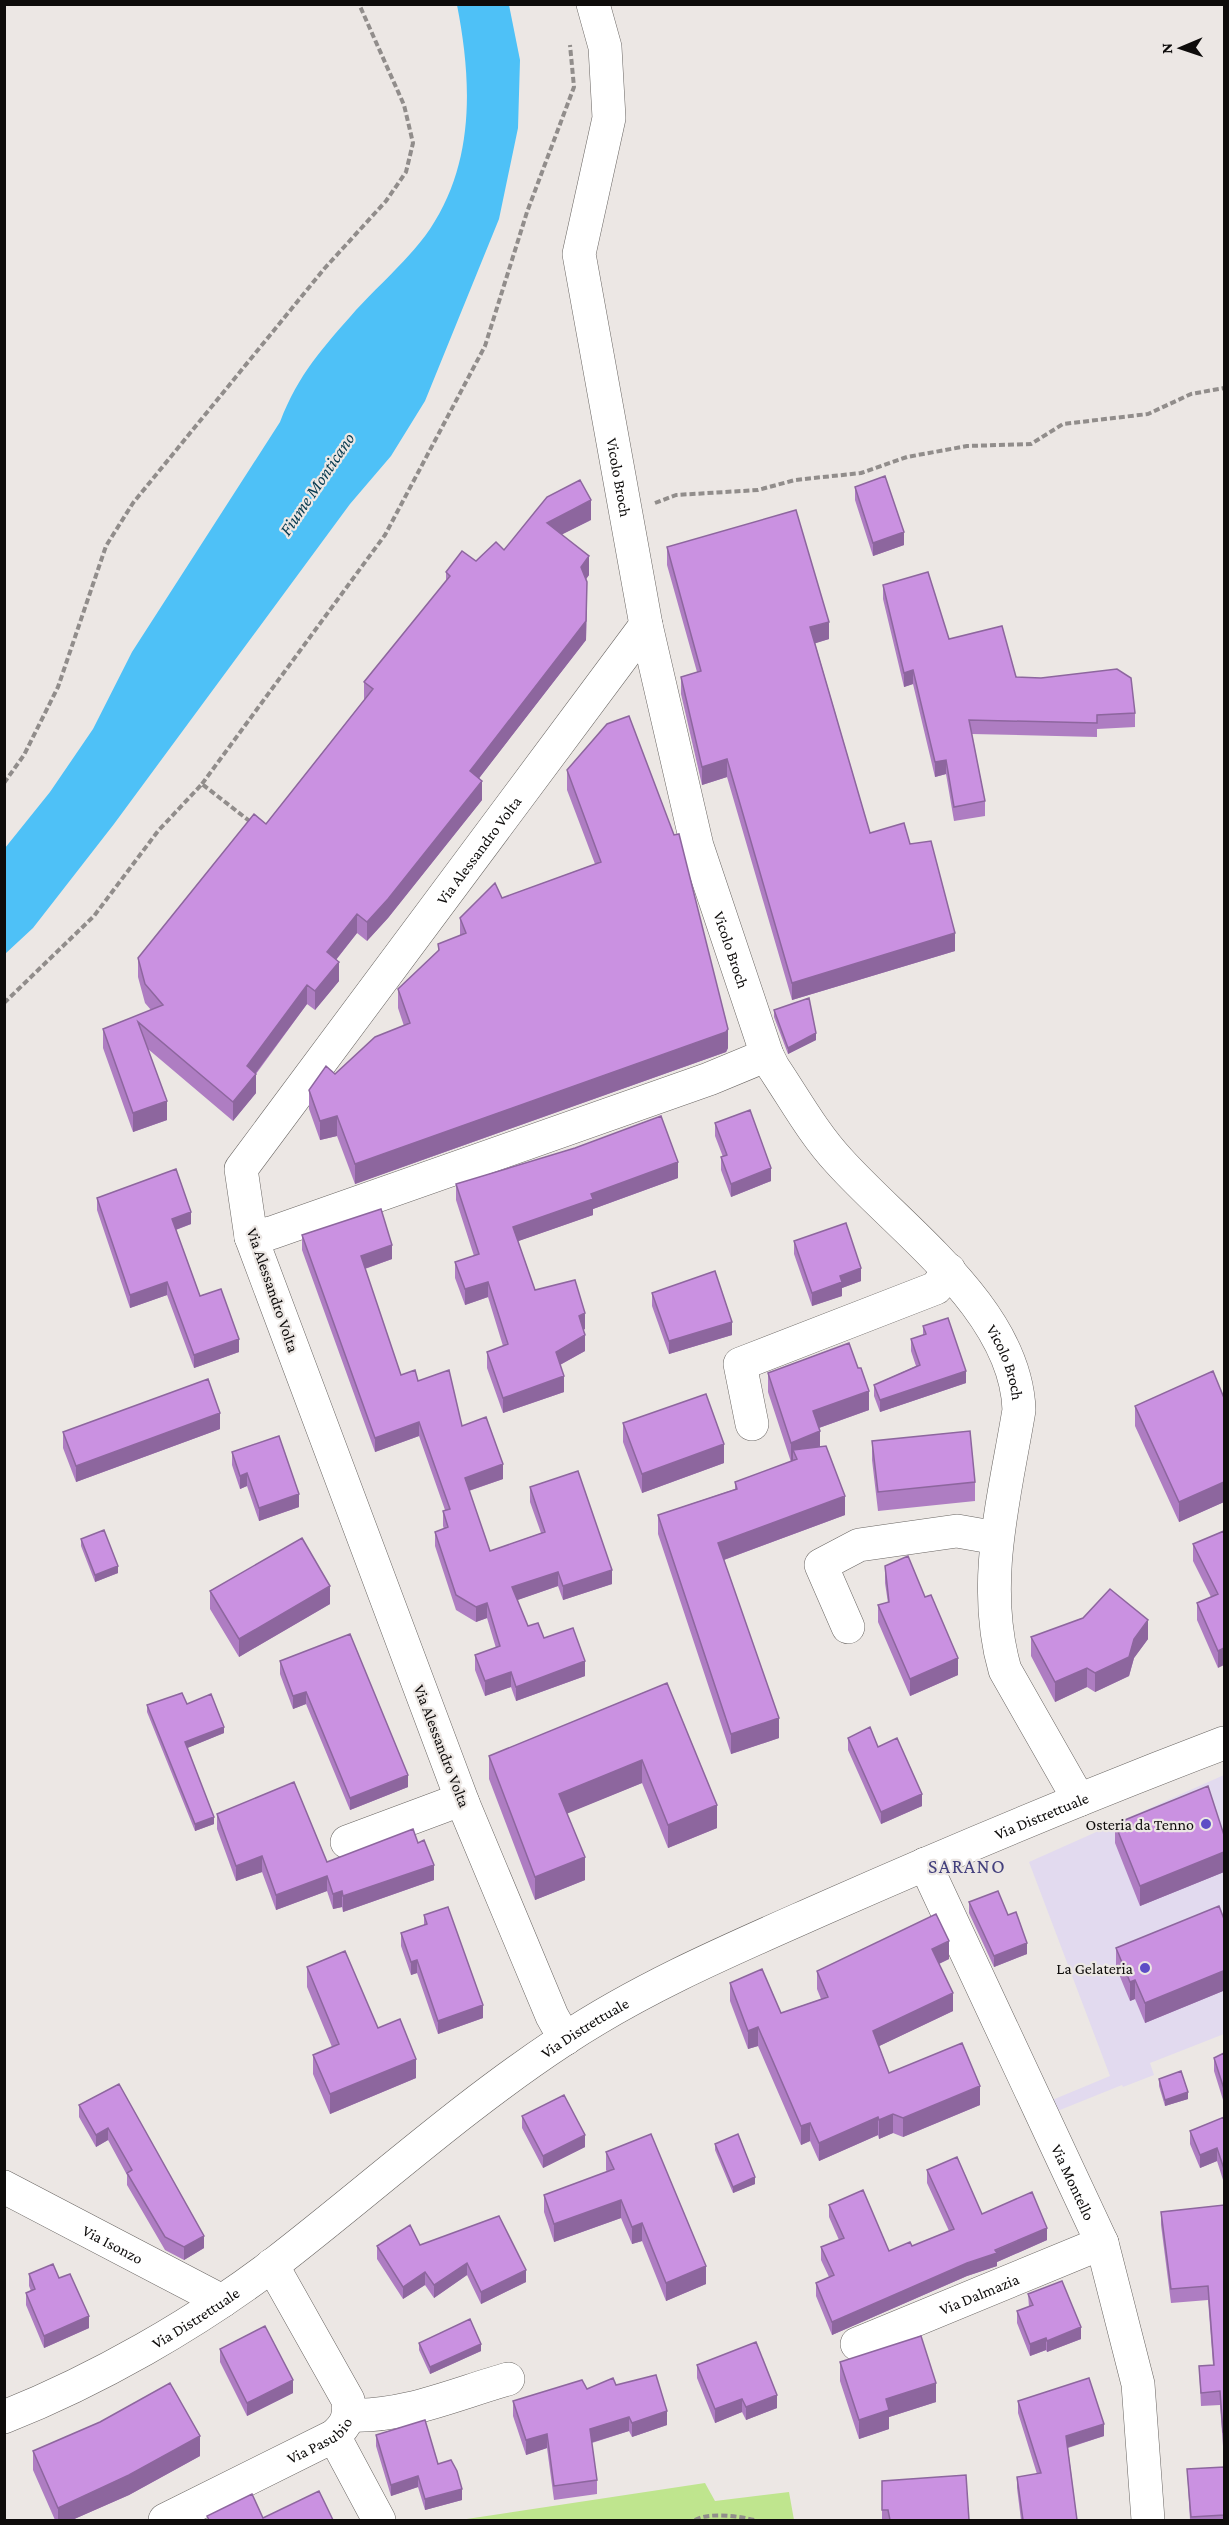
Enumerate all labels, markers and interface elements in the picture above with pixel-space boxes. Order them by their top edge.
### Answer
north arrow [1151,18,1211,78]
text: N [1158,43,1175,54]
water label: Fiume Monticano [275,429,359,539]
street label: Vicolo Broch [604,437,635,519]
street label: Via Alessandro Volta [433,792,525,907]
street label: Vicolo Broch [711,909,753,990]
street label: Via Alessandro Volta [244,1226,302,1355]
street label: Vicolo Broch [984,1321,1027,1401]
street label: Via Alessandro Volta [411,1682,473,1810]
street label: Via Distrettuale [992,1789,1091,1842]
place label: Osteria da Tenno [1085,1816,1194,1833]
marker: Osteria da Tenno [1199,1817,1213,1831]
district label: SARANO [928,1855,1006,1877]
place label: La Gelateria [1056,1960,1134,1977]
marker: La Gelateria [1138,1961,1152,1975]
street label: Via Distrettuale [537,1994,631,2061]
street label: Via Montello [1049,2141,1099,2223]
street label: Via Isonzo [80,2221,146,2267]
street label: Via Dalmazia [937,2270,1022,2318]
street label: Via Distrettuale [149,2284,242,2351]
street label: Via Pasubio [284,2415,355,2467]

